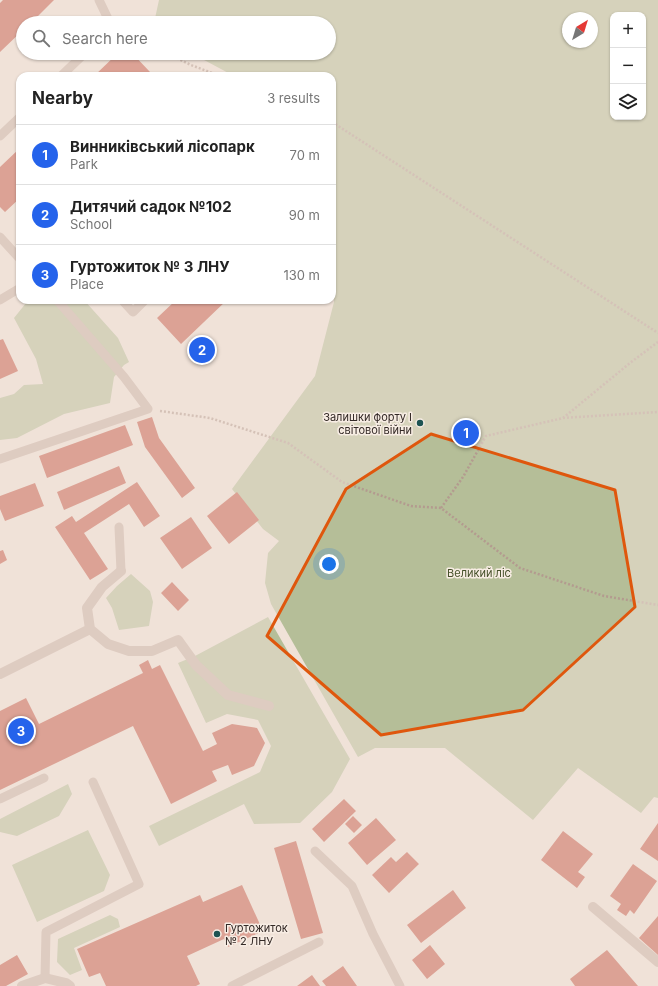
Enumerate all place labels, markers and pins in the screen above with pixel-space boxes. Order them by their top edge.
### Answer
pin: 2 [189,335,215,365]
place label: Залишки форту І світової війни [323,410,412,437]
marker: Залишки форту І світової війни [415,418,425,428]
pin: 1 [453,418,479,448]
pin: 3 [8,716,34,746]
place label: Гуртожиток № 2 ЛНУ [225,921,288,948]
marker: Гуртожиток № 2 ЛНУ [212,929,222,939]

